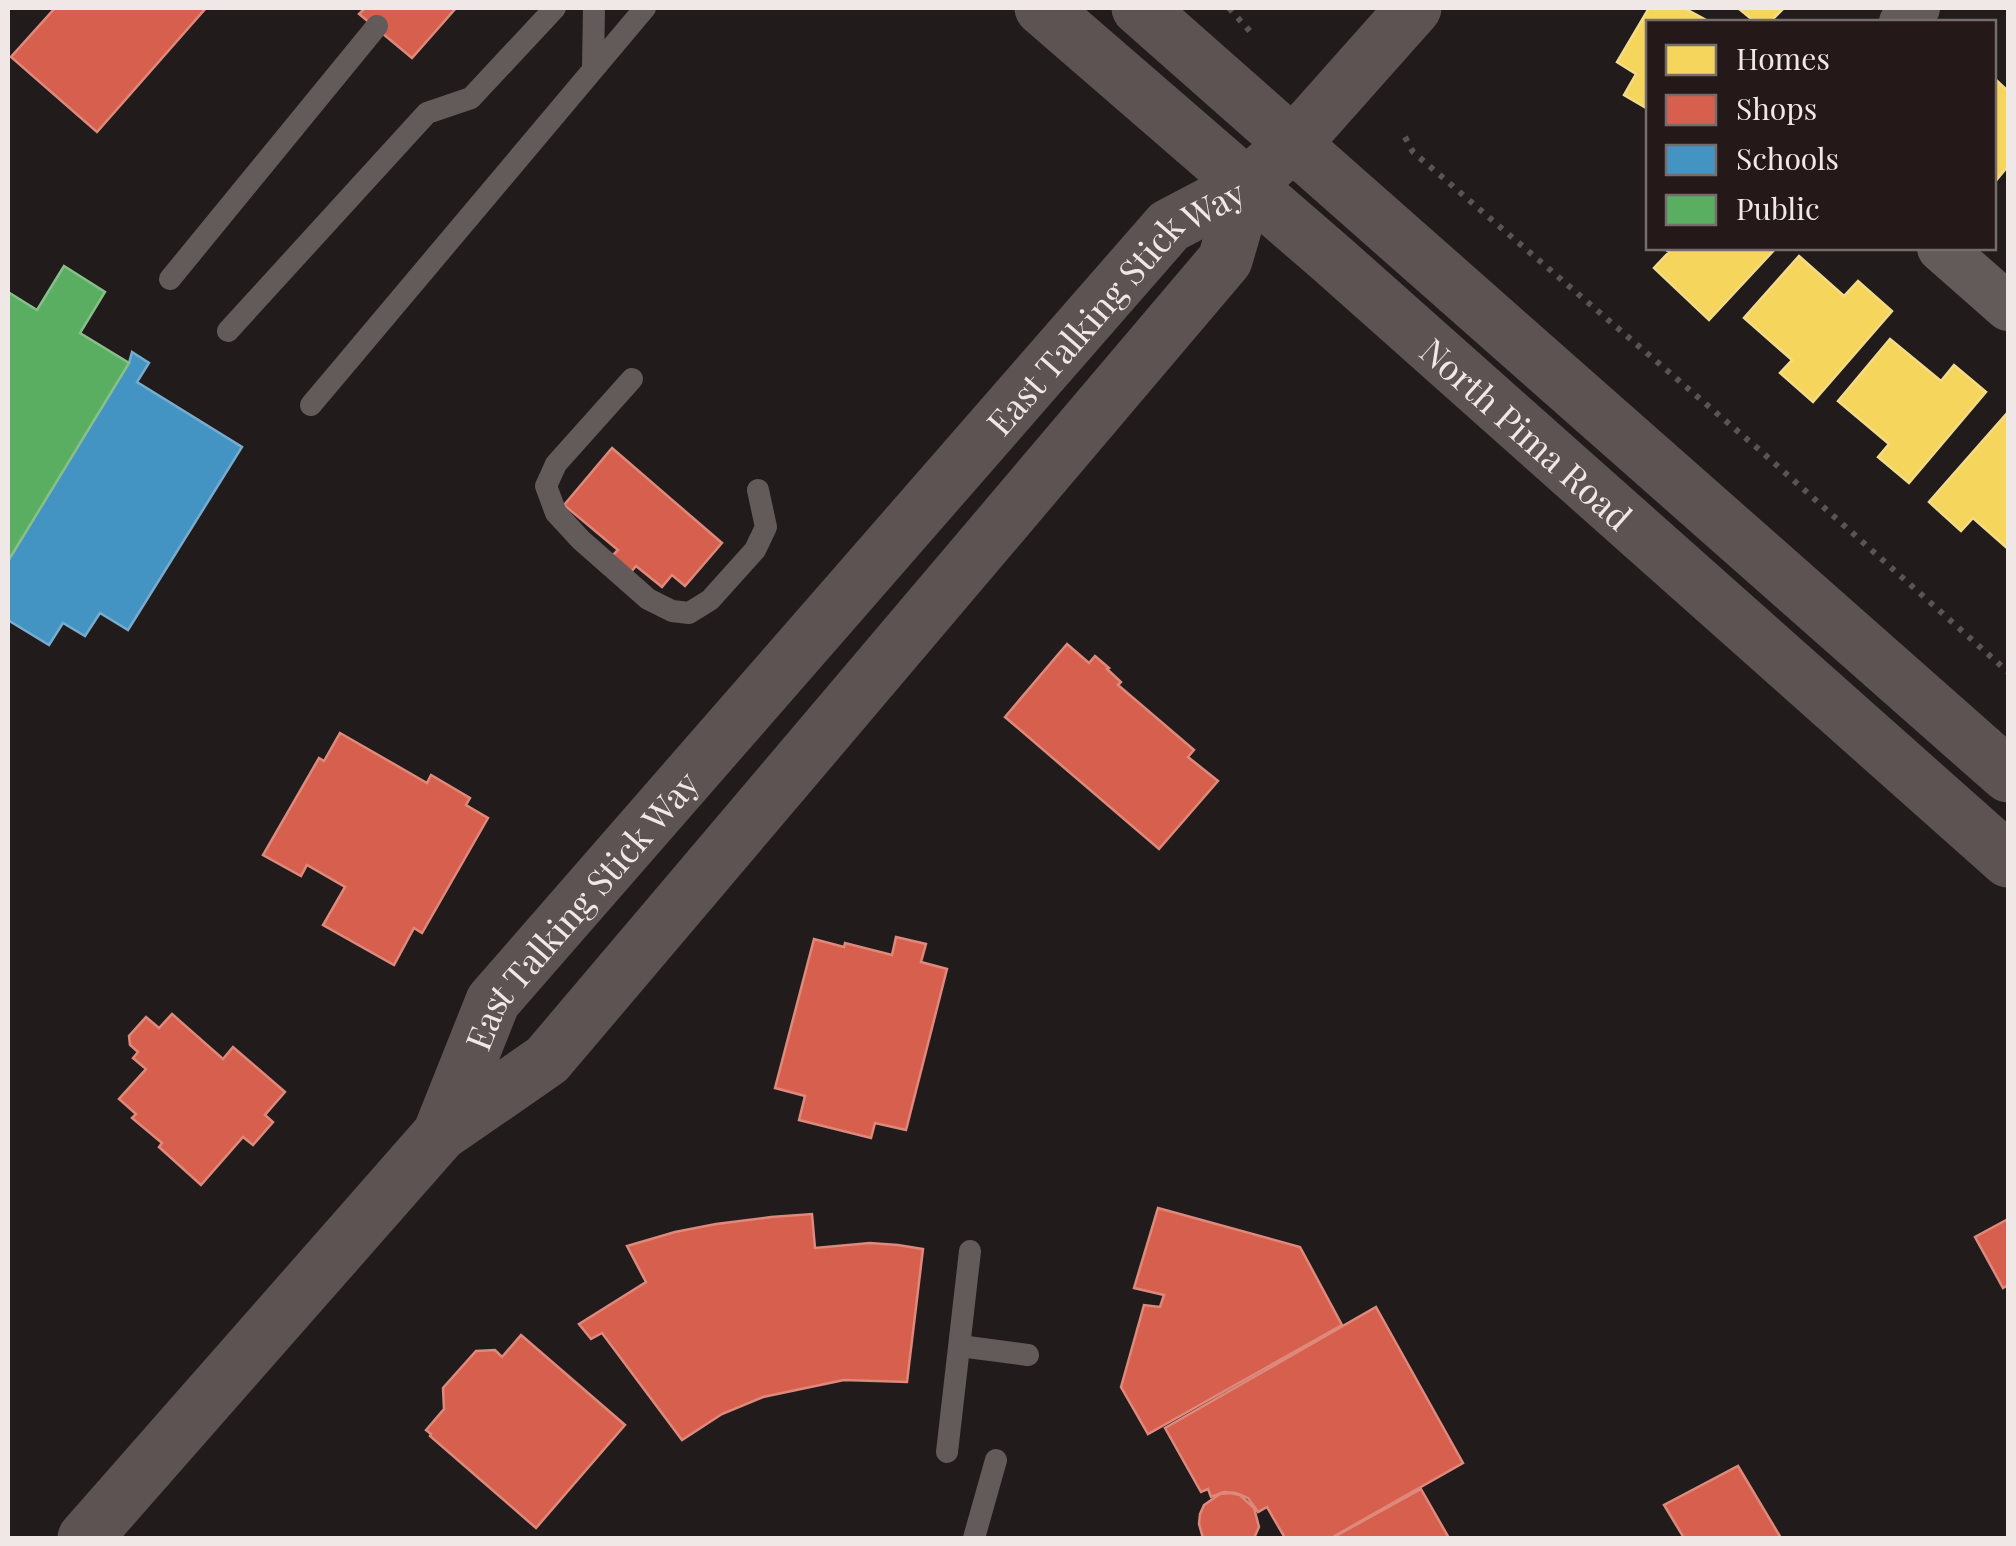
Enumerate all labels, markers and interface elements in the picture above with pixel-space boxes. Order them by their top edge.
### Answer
legend [1646,20,1996,250]
text: Homes [1736,38,1830,78]
text: Shops [1736,88,1817,128]
text: Schools [1736,138,1839,178]
street label: East Talking Stick Way [975,167,1252,444]
text: Public [1736,188,1820,228]
street label: North Pima Road [1412,326,1643,539]
street label: East Talking Stick Way [453,759,708,1056]

